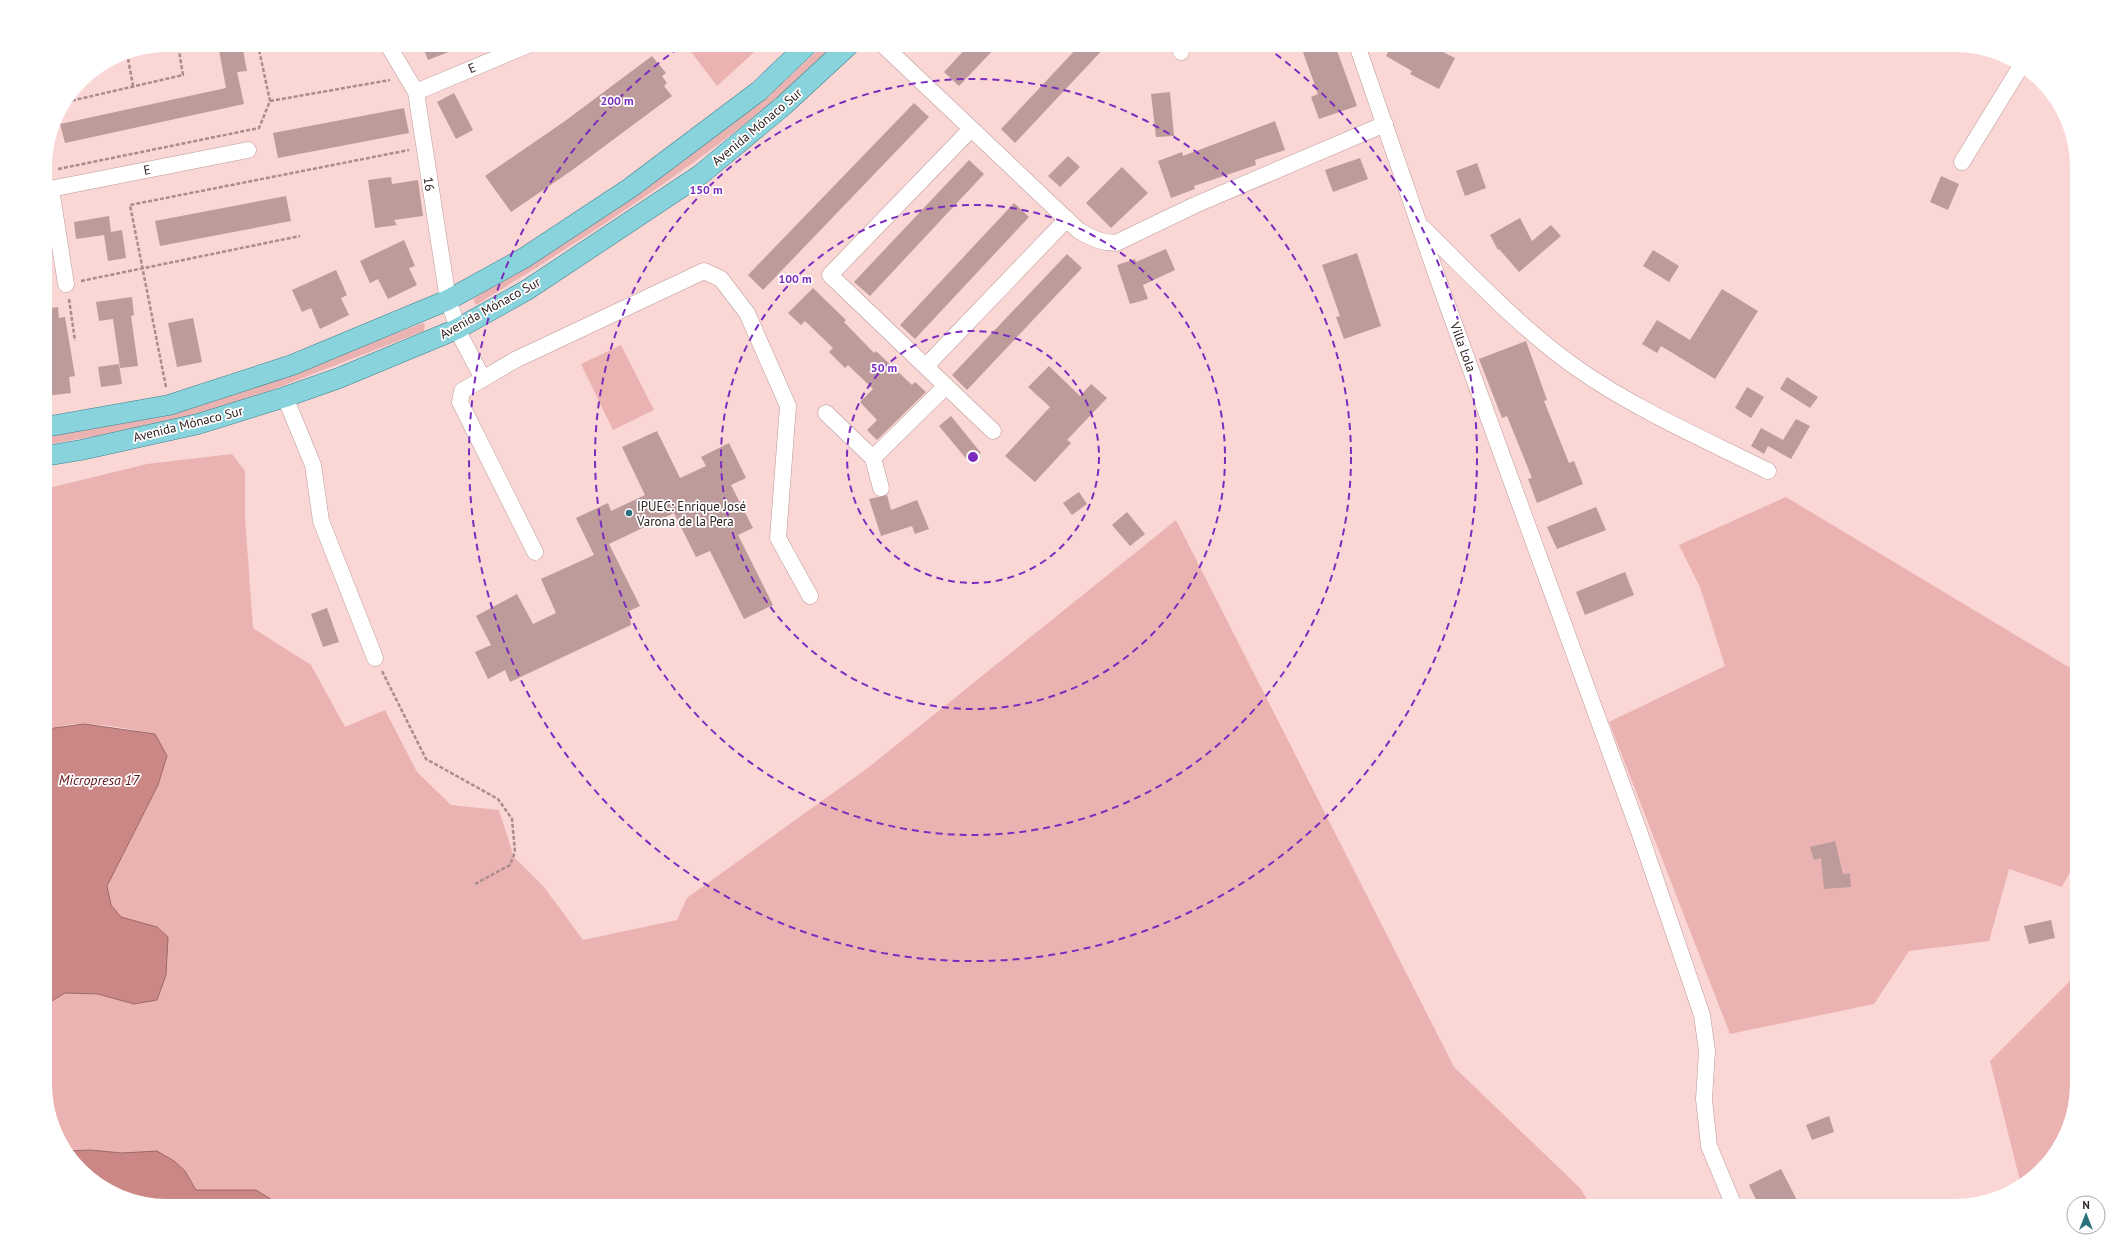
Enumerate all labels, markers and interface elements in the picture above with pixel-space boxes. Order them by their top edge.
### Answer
street label: E [465,59,479,77]
street label: Avenida Mónaco Sur [708,84,806,170]
text: 200 m [600,93,634,108]
street label: E [142,161,152,179]
street label: 16 [419,176,439,192]
text: 150 m [689,182,723,197]
text: 100 m [778,271,812,286]
street label: Avenida Mónaco Sur [437,273,544,343]
street label: Villa Lola [1446,319,1480,374]
text: 50 m [871,360,897,375]
street label: Avenida Mónaco Sur [131,402,245,446]
centre of rings [966,450,980,464]
place label: IPUEC: Enrique José Varona de la Pera [636,498,746,530]
marker: IPUEC: Enrique José Varona de la Pera [624,508,634,518]
water label: Micropresa 17 [59,771,141,789]
north arrow [2066,1195,2106,1235]
text: N [2082,1198,2090,1212]

